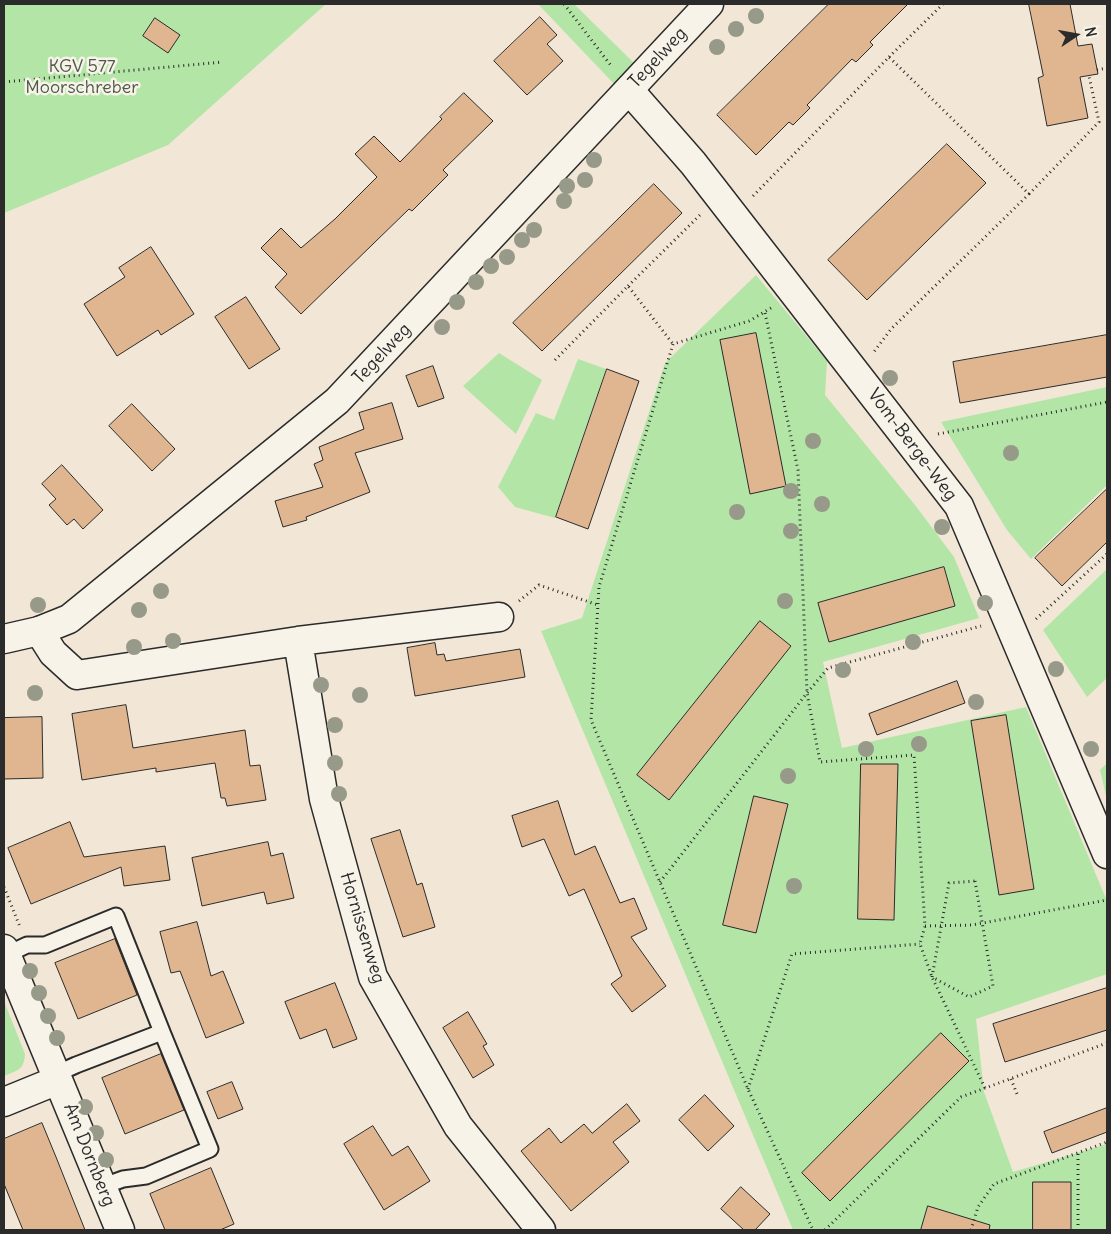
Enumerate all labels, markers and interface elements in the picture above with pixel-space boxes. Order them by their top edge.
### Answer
north arrow [1051,10,1101,60]
street label: Tegelweg [624,23,692,93]
text: N [1081,25,1100,38]
park label: KGV 577 Moorschreber [25,56,139,98]
street label: Tegelweg [348,319,416,389]
street label: Vom-Berge-Weg [863,385,961,505]
street label: Hornissenweg [335,870,389,986]
street label: Am Dornberg [59,1100,119,1210]

